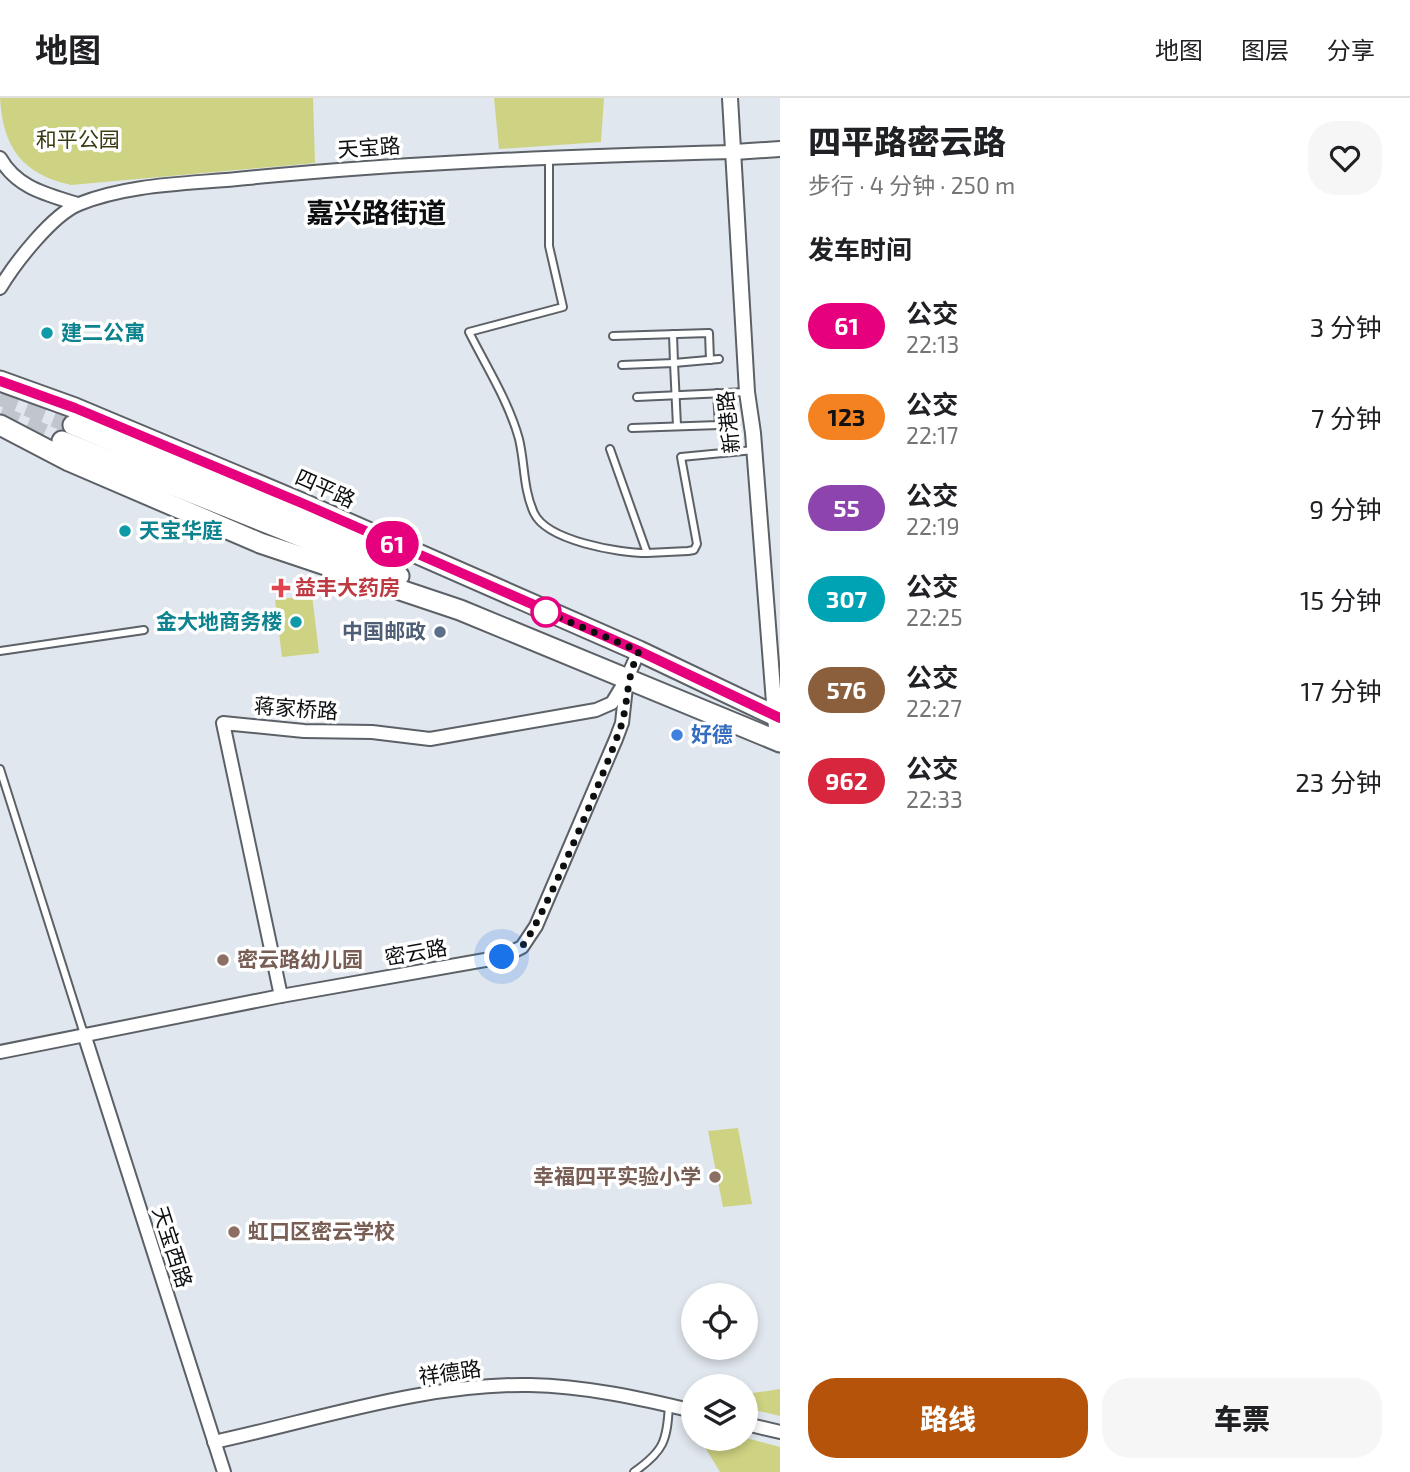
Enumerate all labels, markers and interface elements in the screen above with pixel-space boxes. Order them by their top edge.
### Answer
text: 地图 [35,29,101,69]
text: 地图 [1155,35,1203,64]
text: 图层 [1241,35,1289,64]
text: 分享 [1327,35,1375,64]
text: 四平路密云路 [808,121,1006,161]
button: heart [1308,121,1382,195]
park label: 和平公园 [36,126,120,151]
street label: 天宝路 [337,132,401,161]
text: 步行 · 4 分钟 · 250 m [808,171,1015,199]
district label: 嘉兴路街道 [306,195,446,229]
text: 发车时间 [808,233,912,264]
text: 公交 [906,297,958,328]
text: 61 [834,311,859,340]
text: 3 分钟 [1310,311,1382,342]
place label: 建二公寓 [61,319,145,344]
marker: 建二公寓 [39,325,55,341]
text: 22:13 [906,330,959,358]
text: 公交 [906,388,958,419]
street label: 新港路 [712,390,743,455]
text: 123 [828,402,865,431]
text: 7 分钟 [1311,402,1382,433]
text: 22:17 [906,421,958,449]
street label: 四平路 [292,463,359,512]
text: 公交 [906,479,958,510]
text: 55 [833,493,860,522]
text: 9 分钟 [1309,493,1382,524]
text: 22:19 [906,512,960,540]
place label: 天宝华庭 [139,517,223,542]
line badge: 61 [360,521,424,567]
marker: 天宝华庭 [117,523,133,539]
text: 61 [380,529,404,558]
text: 公交 [906,570,958,601]
place label: 益丰大药房 [295,574,400,599]
marker: 益丰大药房 [273,580,289,596]
text: 307 [826,584,867,613]
text: 15 分钟 [1300,584,1382,615]
unlabelled marker [531,597,561,627]
text: 22:25 [906,603,963,631]
place label: 金大地商务楼 [156,608,282,633]
marker: 金大地商务楼 [288,614,304,630]
place label: 中国邮政 [342,618,426,643]
marker: 中国邮政 [432,624,448,640]
text: 公交 [906,661,958,692]
text: 576 [826,675,867,704]
text: 17 分钟 [1301,675,1382,706]
street label: 蒋家桥路 [253,692,339,723]
text: 22:27 [906,694,962,722]
place label: 好德 [691,721,733,746]
marker: 好德 [669,727,685,743]
text: 公交 [906,752,958,783]
text: 962 [825,766,868,795]
text: 23 分钟 [1295,766,1382,797]
text: 22:33 [906,785,963,813]
street label: 密云路 [383,934,449,969]
your location [484,939,519,974]
place label: 密云路幼儿园 [237,946,363,971]
marker: 密云路幼儿园 [215,952,231,968]
place label: 幸福四平实验小学 [533,1163,701,1188]
marker: 幸福四平实验小学 [707,1169,723,1185]
street label: 天宝西路 [149,1203,198,1290]
place label: 虹口区密云学校 [248,1218,395,1243]
marker: 虹口区密云学校 [226,1224,242,1240]
map controls [681,1283,758,1451]
button: locate [681,1283,758,1360]
street label: 祥德路 [417,1355,483,1388]
button: layers [681,1374,758,1451]
button: 路线 [808,1378,1088,1458]
button: 车票 [1102,1378,1382,1458]

